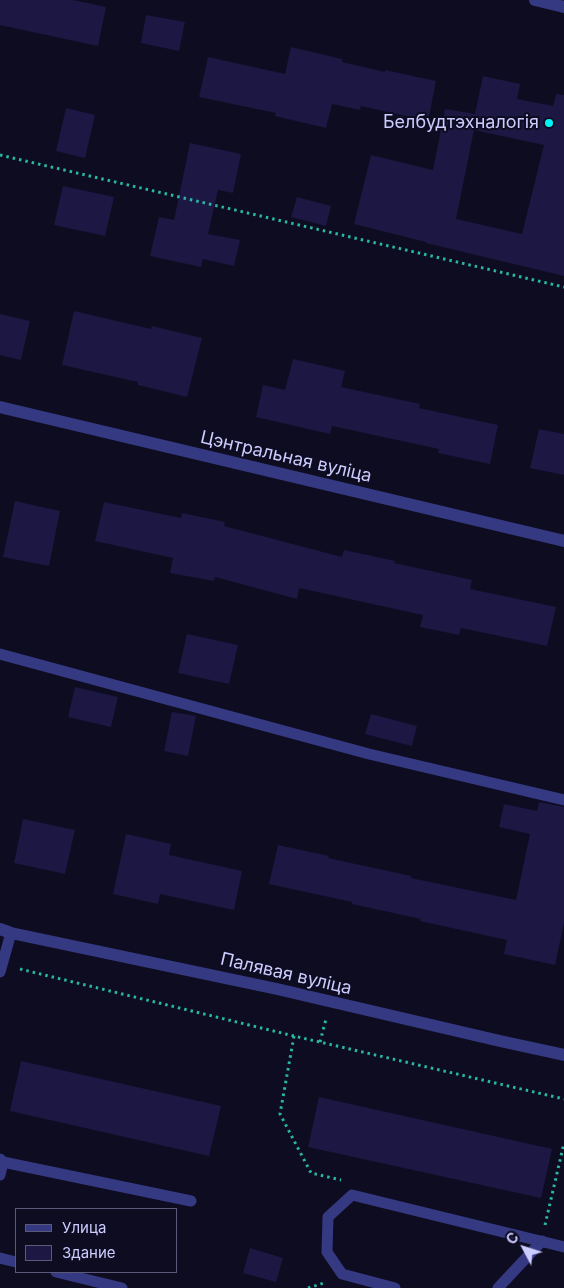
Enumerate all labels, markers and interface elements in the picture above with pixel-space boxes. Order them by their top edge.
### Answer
place label: Белбудтэхналогія [383,112,539,134]
marker: Белбудтэхналогія [543,117,555,129]
street label: Цэнтральная вуліца [198,427,374,487]
street label: Палявая вуліца [218,948,354,1000]
legend [15,1208,178,1273]
text: Улица [62,1218,106,1237]
north arrow [499,1223,549,1273]
text: С [502,1229,522,1247]
text: Здание [62,1243,116,1262]

